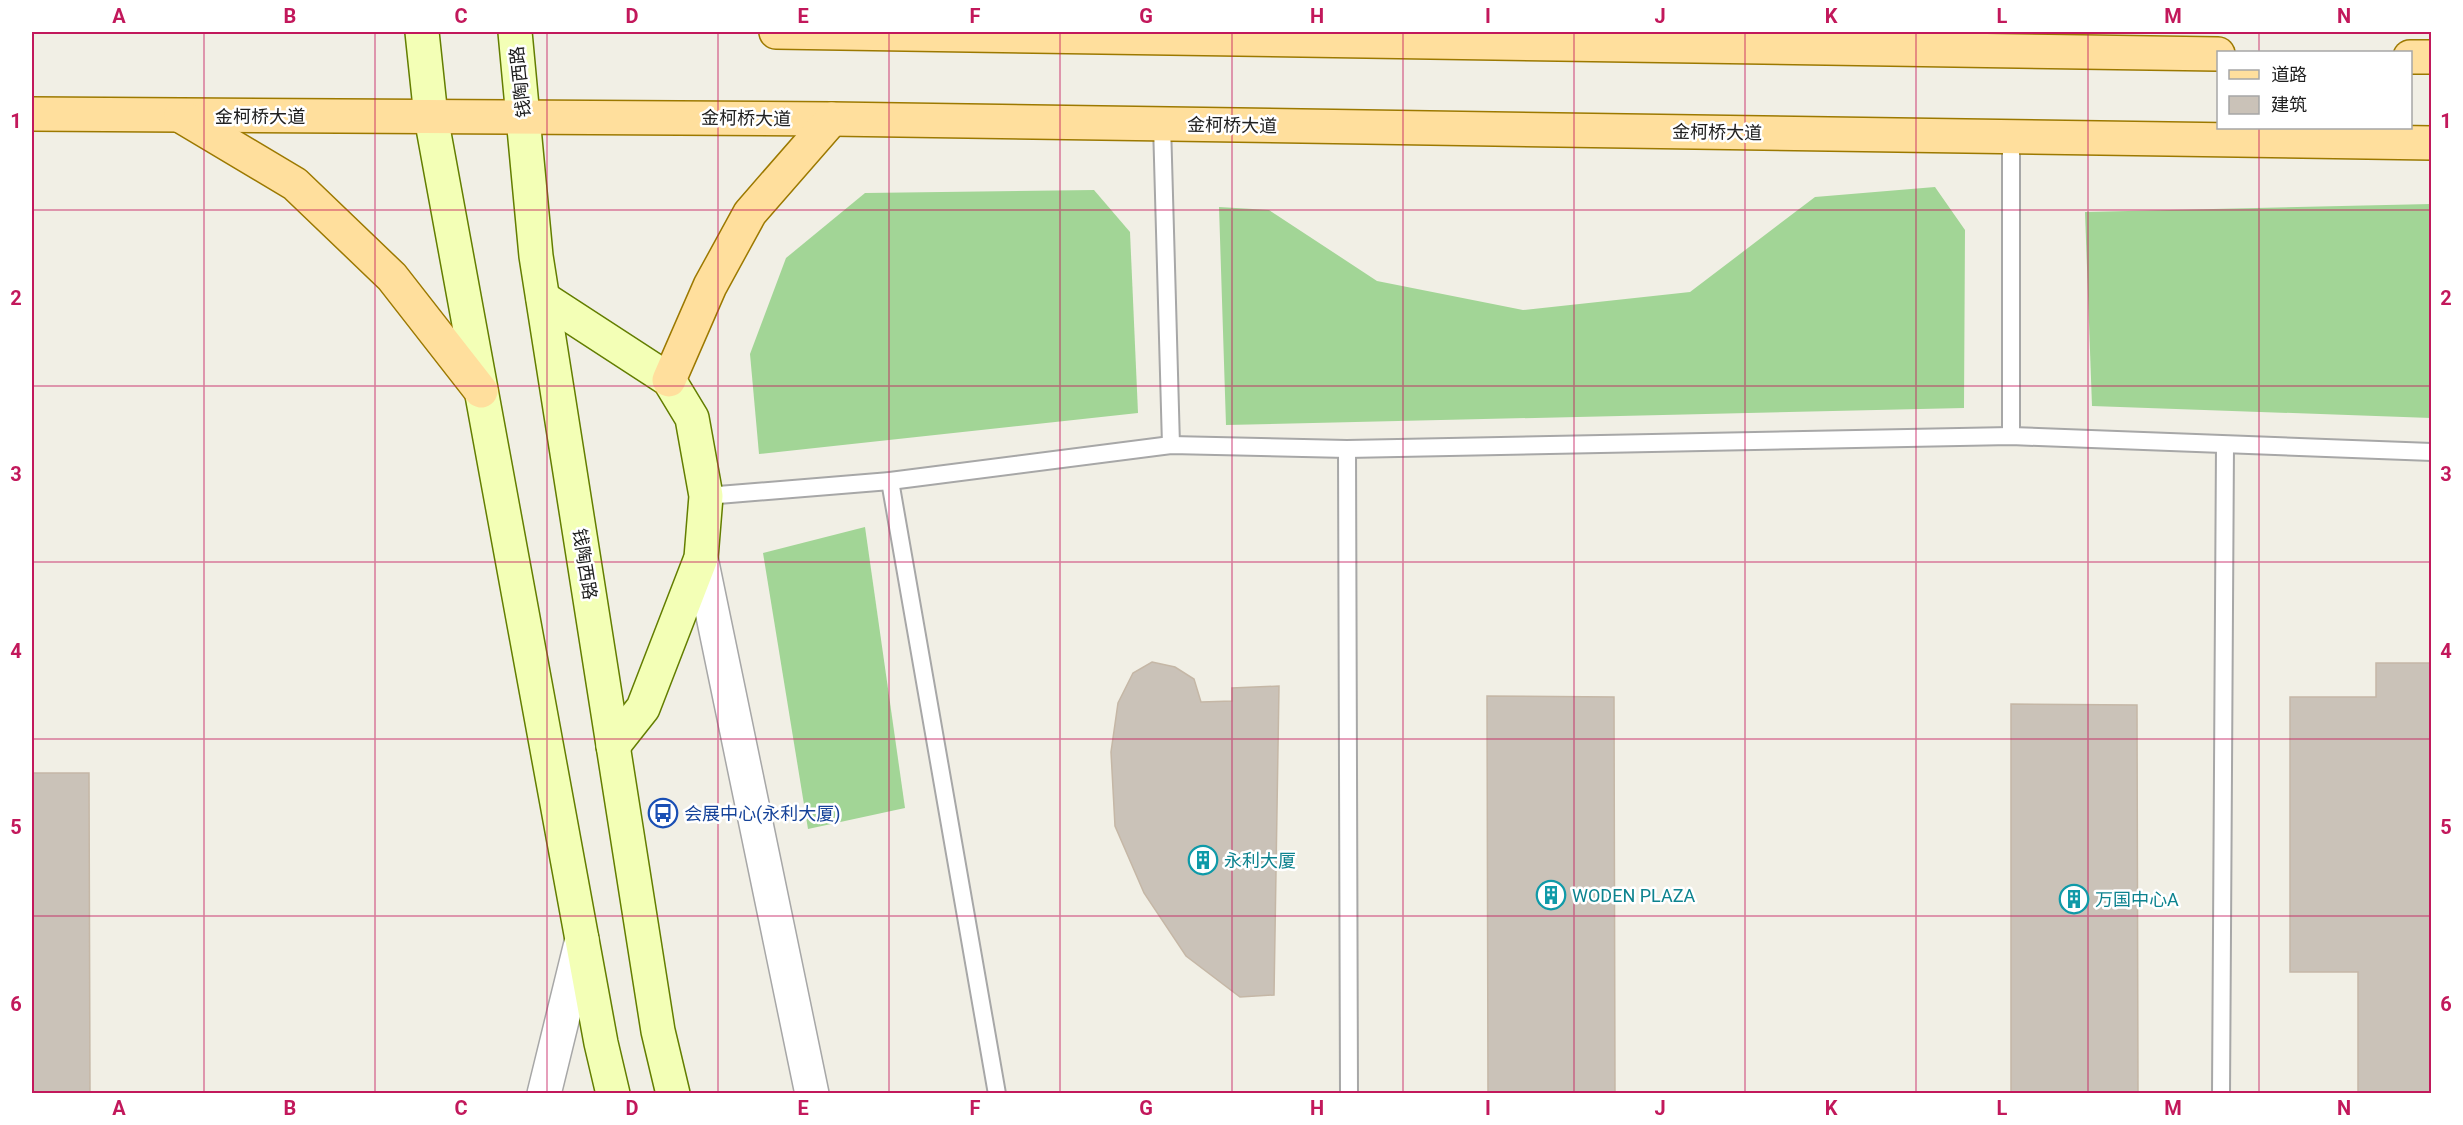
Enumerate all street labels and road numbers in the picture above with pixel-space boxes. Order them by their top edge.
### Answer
street label: 钱陶西路 [506,45,534,119]
street label: 金柯桥大道 [215,106,305,127]
street label: 金柯桥大道 [701,107,791,129]
street label: 金柯桥大道 [1187,114,1277,136]
street label: 金柯桥大道 [1672,121,1762,143]
street label: 钱陶西路 [569,527,601,601]

